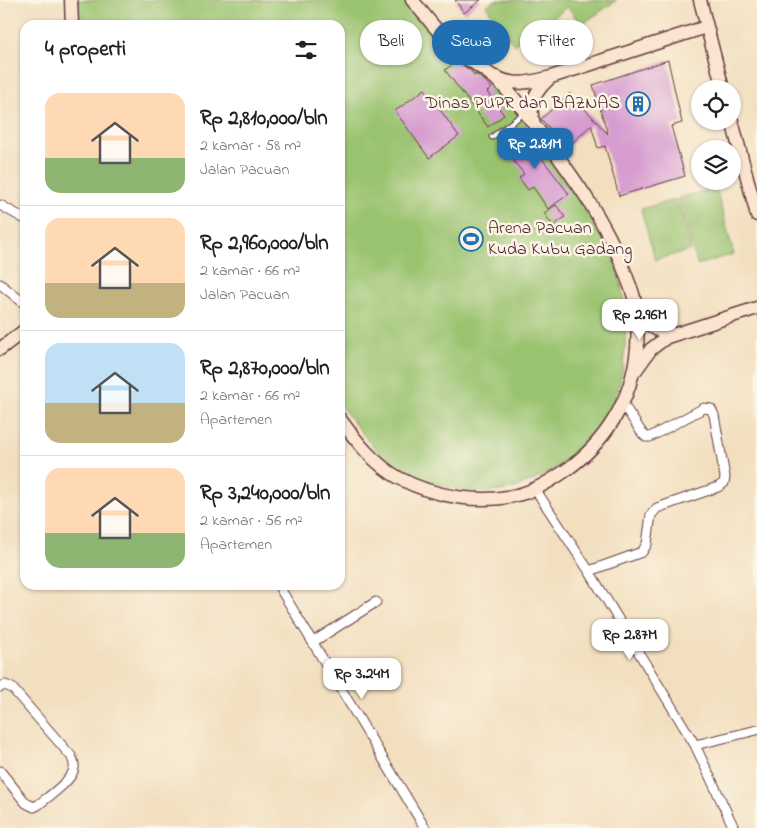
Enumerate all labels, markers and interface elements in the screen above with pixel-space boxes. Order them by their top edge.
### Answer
chip: Beli [360,20,422,65]
chip: Sewa [432,20,510,65]
chip: Filter [520,20,593,65]
text: 4 properti [45,35,126,65]
icon: filters [292,36,320,64]
map controls [691,80,741,190]
button: locate [691,80,741,130]
place label: Dinas PUPR dan BAZNAS [424,91,620,117]
building icon: Dinas PUPR dan BAZNAS [625,91,651,117]
text: Rp 2,810,000/bln [200,104,328,134]
icon: home [85,113,145,173]
pin: Rp 2.81M [483,128,587,170]
text: Rp 2.81M [508,132,562,156]
text: 2 kamar · 58 m² [200,134,301,158]
button: layers [691,140,741,190]
text: Jalan Pacuan [200,158,289,182]
place label: Arena Pacuan Kuda Kubu Gadang [488,216,632,264]
sports icon: Arena Pacuan Kuda Kubu Gadang [458,226,484,252]
text: Rp 2,960,000/bln [200,229,329,259]
icon: home [85,238,145,298]
text: 2 kamar · 66 m² [200,259,300,283]
text: Jalan Pacuan [200,283,289,307]
pin: Rp 2.96M [588,298,692,341]
text: Rp 2.96M [613,303,667,327]
text: Rp 2,870,000/bln [200,354,330,384]
icon: home [85,363,145,423]
text: 2 kamar · 66 m² [200,384,300,408]
text: Apartemen [200,408,272,432]
text: Rp 3,240,000/bln [200,479,330,509]
icon: home [85,488,145,548]
text: 2 kamar · 56 m² [200,509,302,533]
text: Apartemen [200,533,272,557]
pin: Rp 2.87M [578,618,682,661]
text: Rp 2.87M [602,623,658,647]
pin: Rp 3.24M [310,658,414,700]
text: Rp 3.24M [334,662,390,686]

